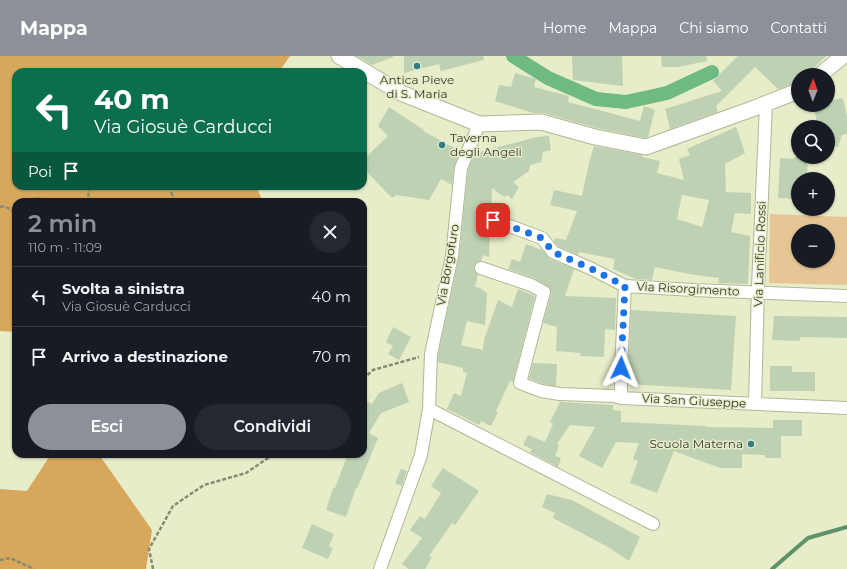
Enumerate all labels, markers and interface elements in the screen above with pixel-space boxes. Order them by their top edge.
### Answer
text: Mappa [20,17,88,40]
text: Home [543,19,586,37]
text: Mappa [608,19,657,37]
text: Chi siamo [679,19,749,37]
text: Contatti [771,19,827,37]
marker: Antica Pieve di S. Maria [412,61,422,71]
north arrow [791,68,835,112]
map controls [791,68,835,268]
place label: Antica Pieve di S. Maria [380,72,454,101]
text: 40 m [94,82,170,116]
icon: left [28,84,80,136]
text: Via Giosuè Carducci [94,116,272,138]
button: search [791,120,835,164]
place label: Taverna degli Angeli [450,130,522,159]
marker: Taverna degli Angeli [437,140,447,150]
icon: arrive [60,160,82,182]
text: Poi [28,162,52,181]
button: + [791,172,835,216]
street label: Via Lanificio Rossi [750,201,769,307]
pin [476,203,510,237]
text: 2 min [28,209,97,238]
icon: arrive [482,209,504,231]
button: close [309,211,351,253]
street label: Via Borgofuro [433,223,462,307]
button: − [791,224,835,268]
text: 110 m · 11:09 [28,239,102,255]
street label: Via Risorgimento [636,278,740,299]
text: Svolta a sinistra [62,279,185,298]
icon: left [28,286,50,308]
text: 40 m [311,287,351,306]
text: Via Giosuè Carducci [62,298,191,314]
icon: arrive [28,346,50,368]
text: Arrivo a destinazione [62,347,228,366]
text: 70 m [313,347,351,366]
position arrow [600,347,642,389]
street label: Via San Giuseppe [641,390,747,411]
button: Esci [28,404,186,450]
button: Condividi [194,404,351,450]
place label: Scuola Materna [649,436,743,451]
marker: Scuola Materna [746,439,756,449]

